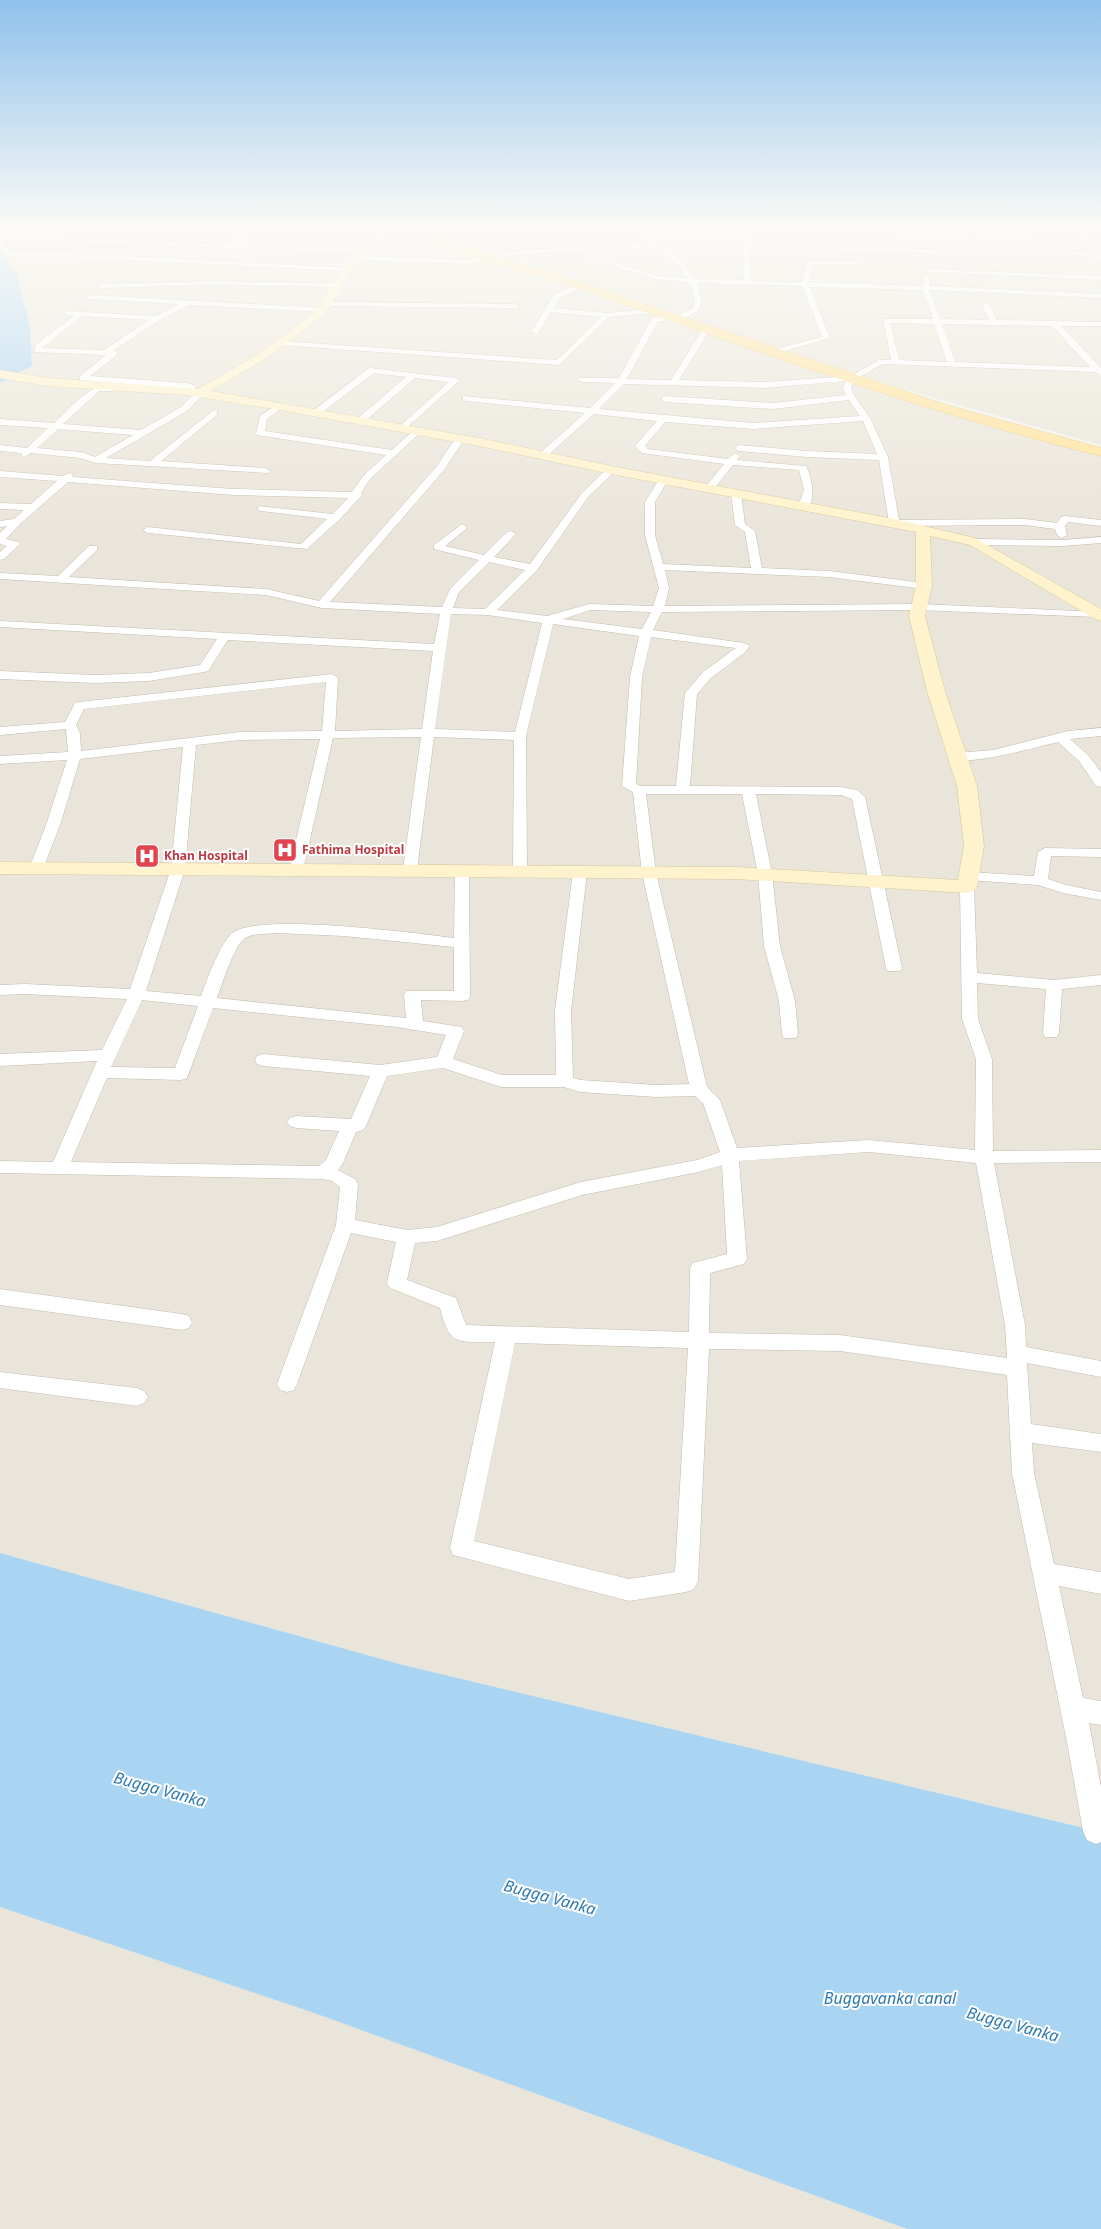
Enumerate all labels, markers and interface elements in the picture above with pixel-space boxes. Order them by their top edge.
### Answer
hospital icon: Fathima Hospital [272,837,298,863]
place label: Fathima Hospital [302,841,404,858]
hospital icon: Khan Hospital [134,843,160,869]
place label: Khan Hospital [164,847,248,864]
water label: Bugga Vanka [112,1766,208,1812]
water label: Bugga Vanka [502,1874,598,1920]
water label: Buggavanka canal [824,1987,957,2009]
water label: Bugga Vanka [965,2001,1061,2047]

